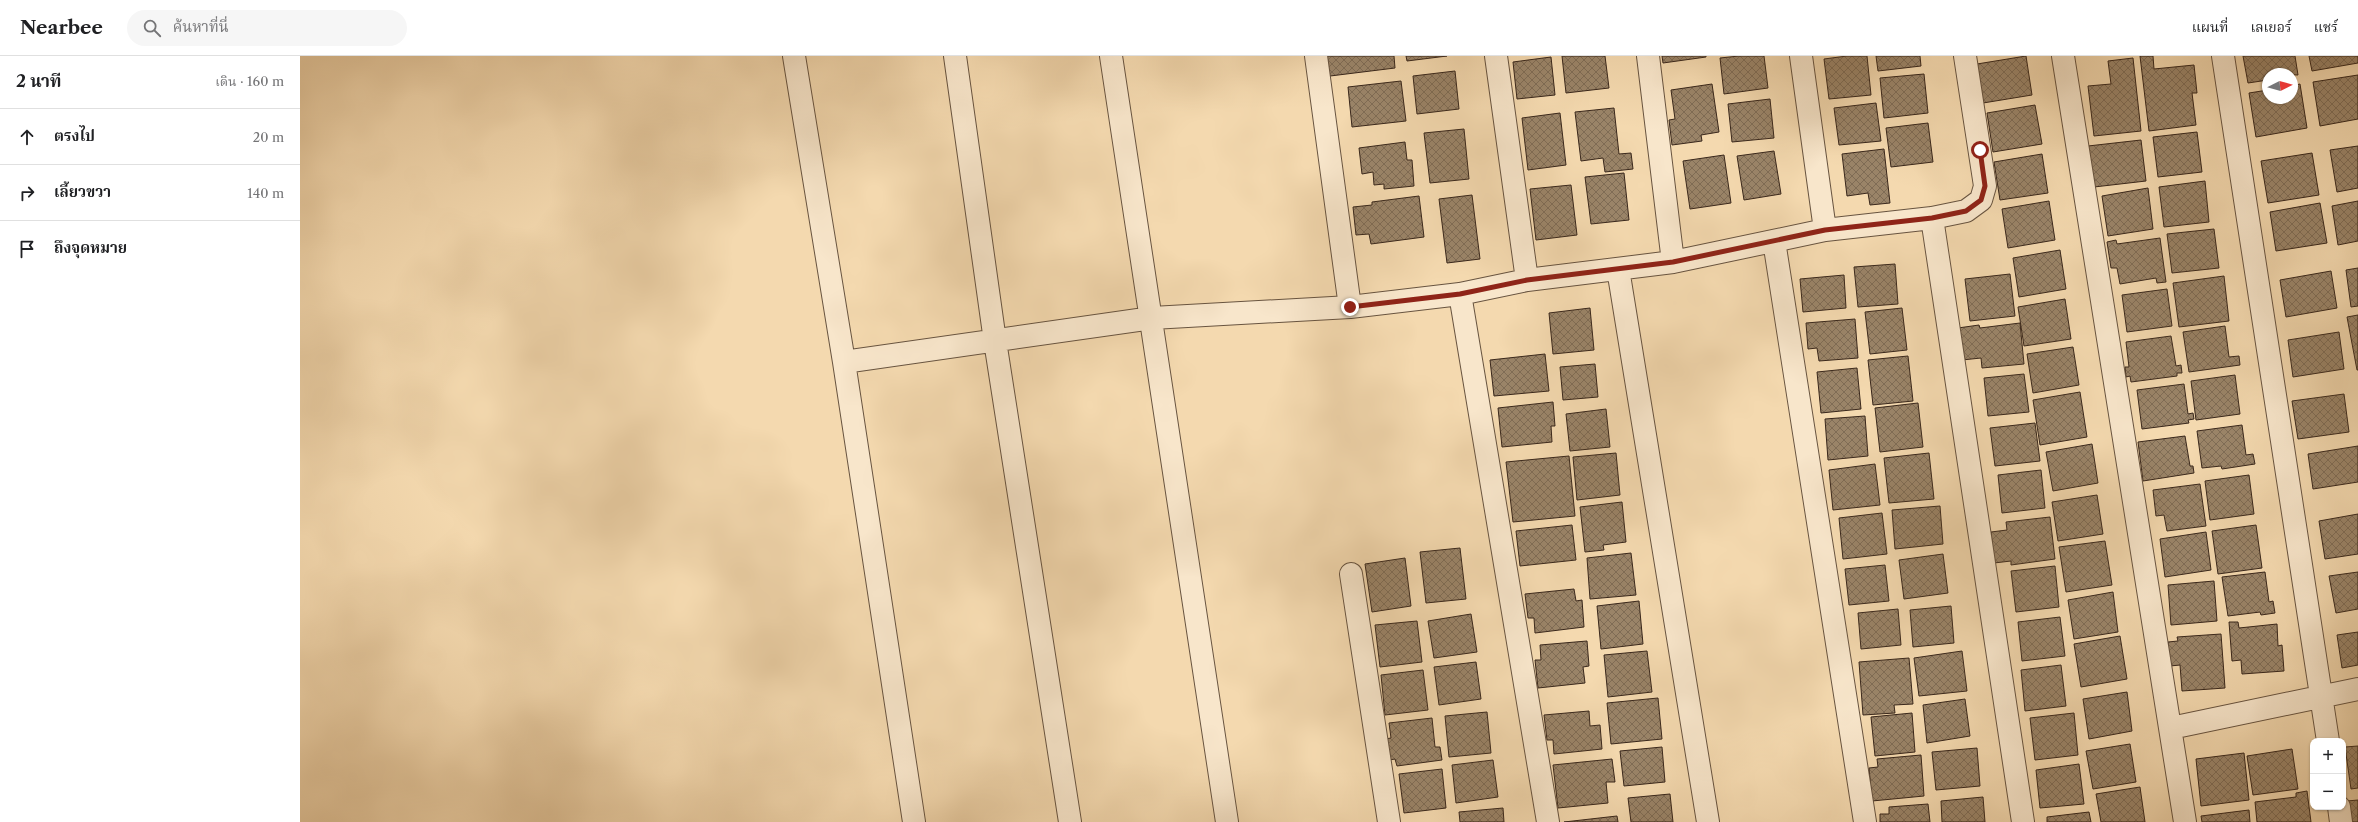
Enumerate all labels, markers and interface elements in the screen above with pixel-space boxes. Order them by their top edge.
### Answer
search box [127,10,407,46]
text: Nearbee [20,16,103,39]
icon: search [141,17,163,39]
text: ค้นหาที่นี่ [173,17,229,36]
text: แผนที่ [2192,18,2228,36]
text: เลเยอร์ [2250,18,2292,36]
text: แชร์ [2314,18,2338,36]
north arrow [2262,68,2298,104]
text: 2 นาที [16,71,61,91]
text: เดิน · 160 m [215,73,284,89]
icon: ahead [16,126,38,148]
text: ตรงไป [54,126,95,145]
text: 20 m [253,129,284,145]
route start [1971,141,1989,159]
icon: right [16,182,38,204]
text: เลี้ยวขวา [54,182,111,201]
text: 140 m [247,185,284,201]
icon: arrive [16,238,38,260]
text: ถึงจุดหมาย [54,238,127,257]
route end [1341,298,1359,316]
map controls [2310,738,2346,810]
button: + [2310,738,2346,774]
button: − [2310,774,2346,810]

